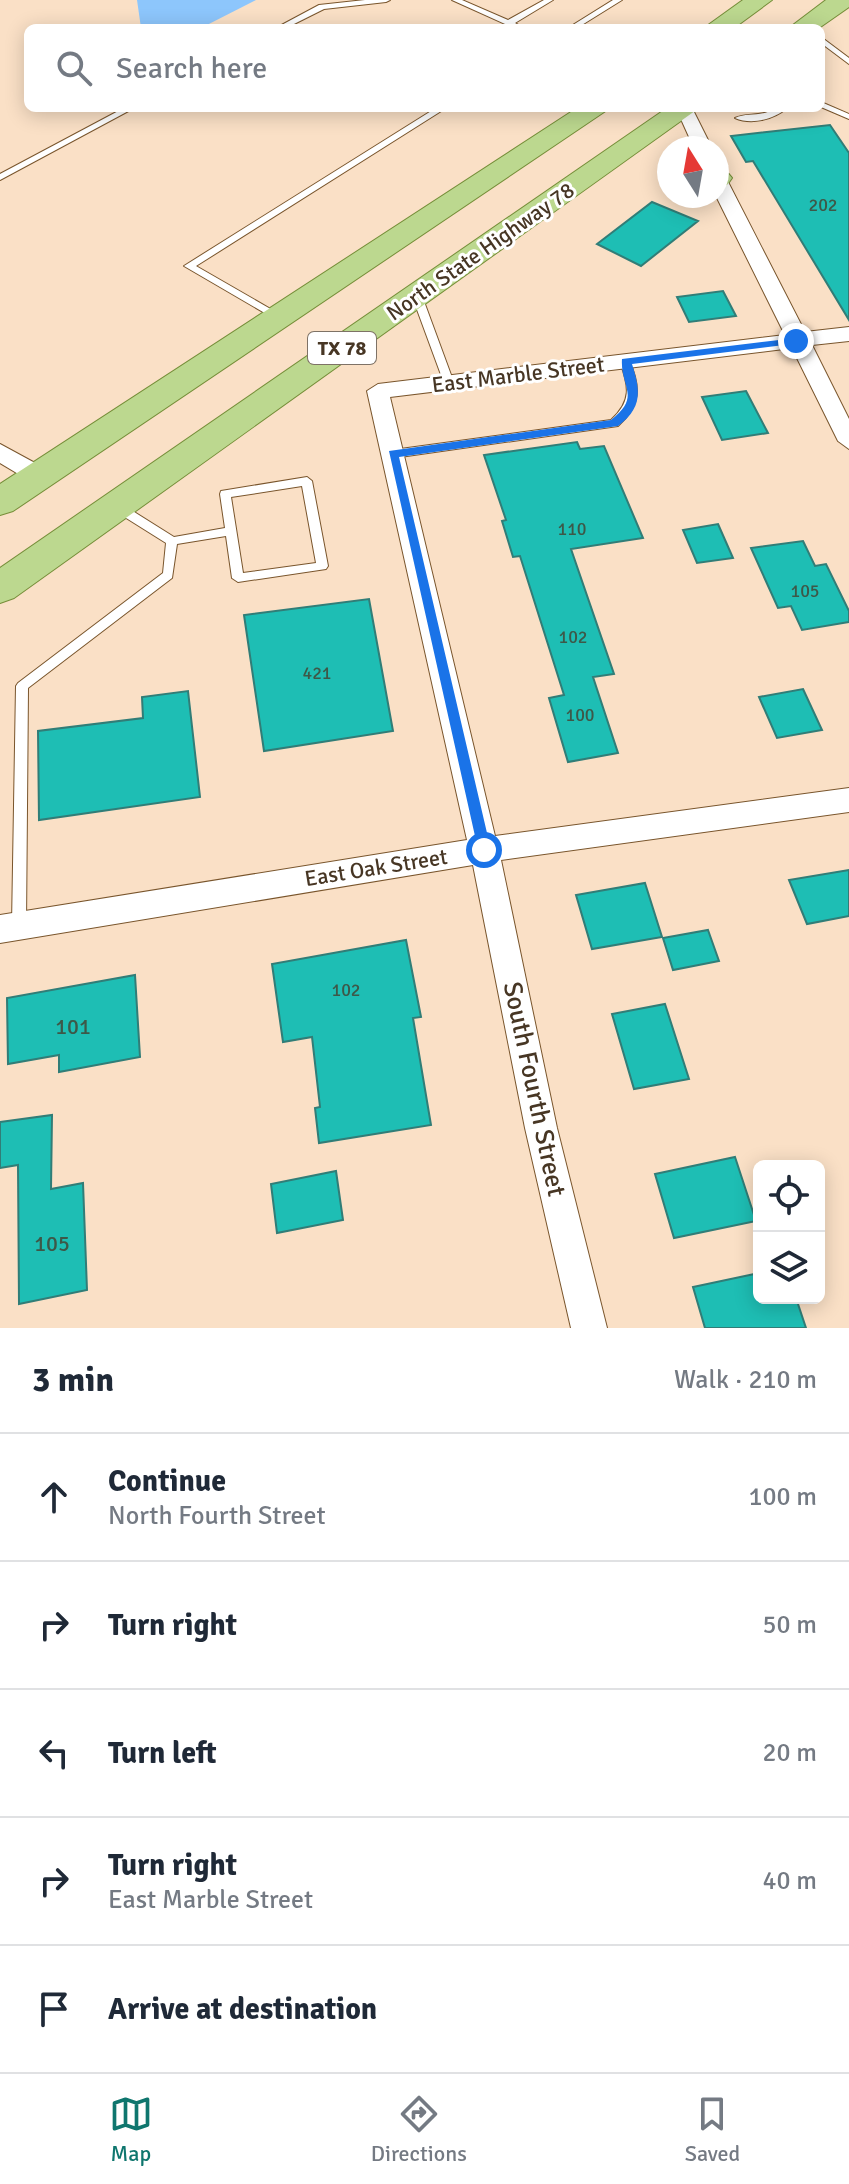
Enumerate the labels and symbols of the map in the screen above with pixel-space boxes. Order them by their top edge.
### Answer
north arrow [657,136,729,208]
street label: North State Highway 78 [381,176,579,326]
house number: 202 [808,194,838,216]
route end [778,323,814,359]
road number: TX 78 [308,332,376,364]
street label: East Marble Street [430,350,606,398]
house number: 110 [557,518,587,540]
house number: 105 [790,580,820,602]
house number: 102 [558,626,588,648]
house number: 421 [302,662,332,684]
house number: 100 [565,704,595,726]
route start [466,832,502,868]
street label: East Oak Street [303,843,450,892]
house number: 102 [331,979,361,1001]
street label: South Fourth Street [496,979,572,1199]
house number: 101 [55,1013,91,1040]
house number: 105 [34,1230,70,1257]

